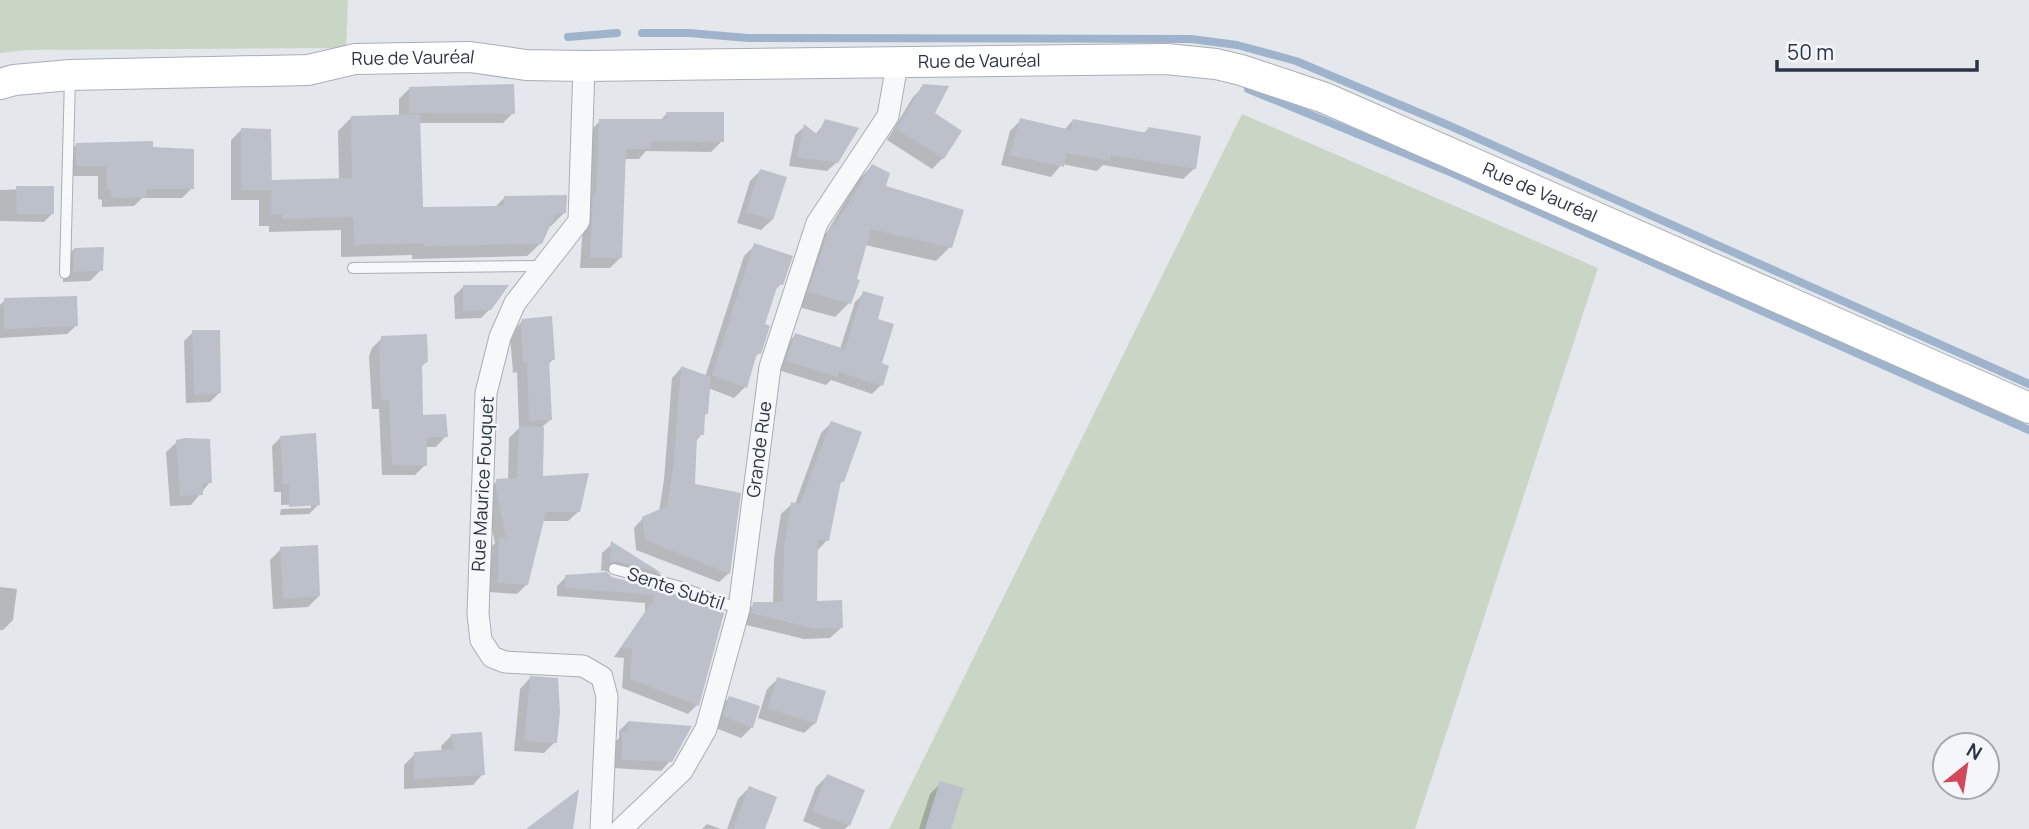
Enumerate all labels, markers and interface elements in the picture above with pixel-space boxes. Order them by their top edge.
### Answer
scale bar [1777,28,1976,72]
text: 50 m [1787,38,1834,66]
street label: Rue de Vauréal [351,44,476,70]
street label: Rue de Vauréal [918,48,1041,73]
street label: Rue de Vauréal [1479,156,1601,227]
street label: Rue Maurice Fouquet [465,396,499,572]
street label: Grande Rue [740,400,777,499]
street label: Sente Subtil [625,561,728,615]
north arrow [1931,731,2001,801]
text: N [1962,737,1987,766]

